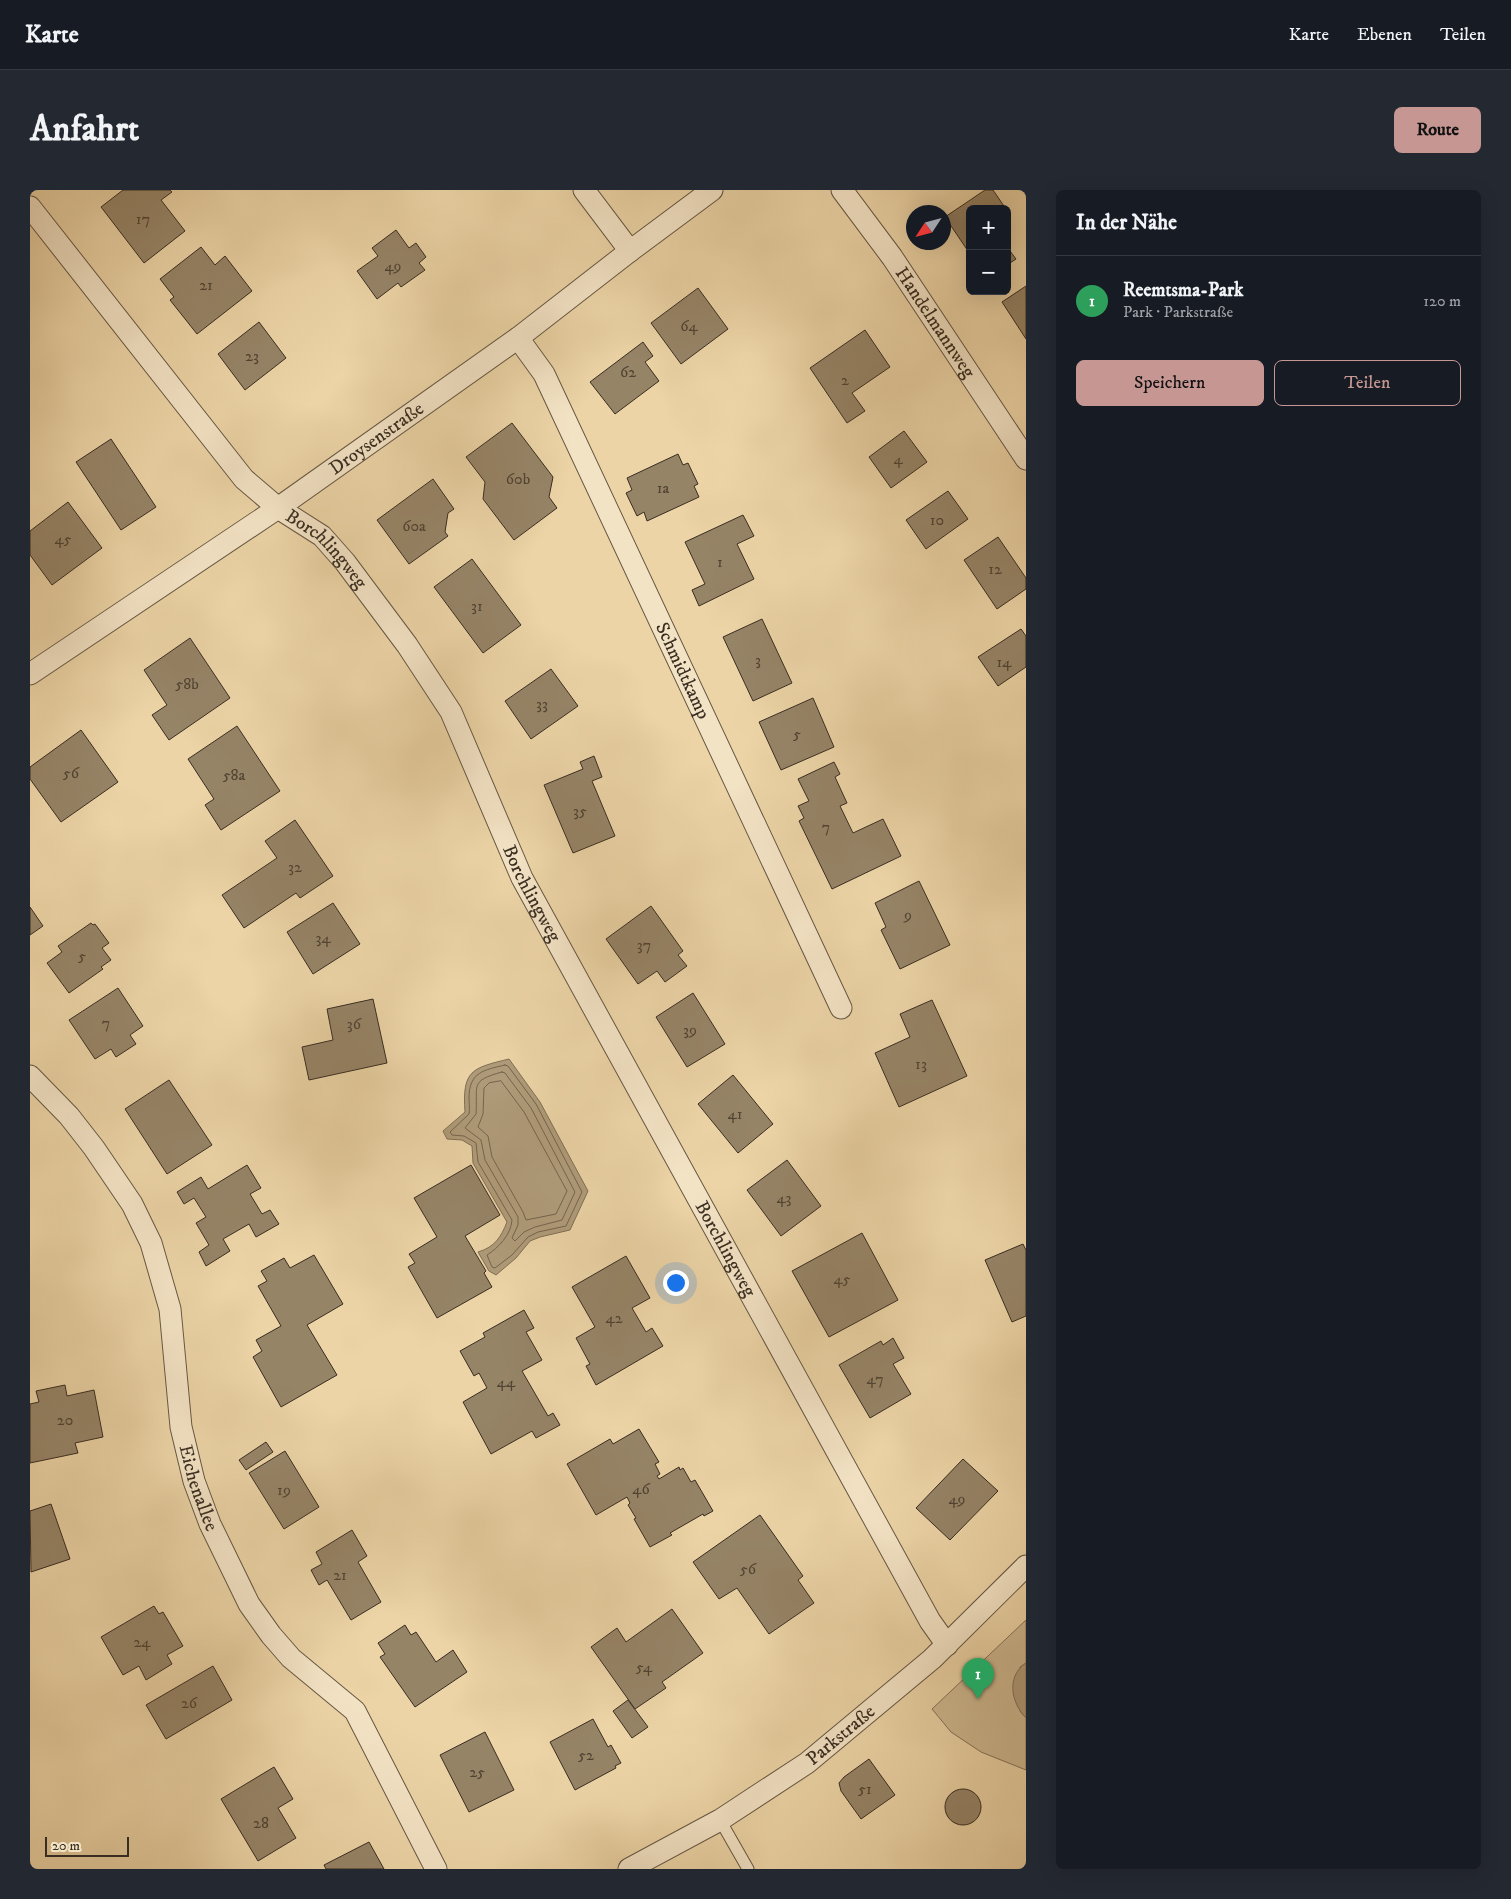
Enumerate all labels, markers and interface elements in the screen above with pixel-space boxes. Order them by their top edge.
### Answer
text: Karte [25,20,79,50]
text: Karte [1289,24,1329,46]
text: Ebenen [1357,24,1412,46]
text: Teilen [1440,24,1486,46]
button: Route [1394,107,1481,153]
text: Anfahrt [30,108,139,152]
north arrow [906,205,951,250]
map controls [966,205,1011,295]
button: + [966,205,1011,250]
house number: 17 [136,209,150,229]
text: In der Nähe [1076,210,1177,236]
button: − [966,250,1011,295]
house number: 49 [384,256,402,276]
street label: Handelmannweg [890,262,981,383]
house number: 21 [199,275,213,295]
text: Reemtsma-Park [1123,279,1243,302]
text: 1 [1089,291,1095,311]
text: 120 m [1423,291,1461,311]
text: Park · Parkstraße [1123,302,1233,322]
house number: 64 [680,316,699,336]
house number: 23 [245,346,259,366]
button: Speichern [1076,360,1264,406]
button: Teilen [1274,360,1461,406]
house number: 62 [620,362,636,382]
house number: 2 [841,370,849,390]
street label: Droysenstraße [325,397,428,480]
house number: 4 [893,449,903,469]
house number: 60b [506,469,530,489]
house number: 1a [657,478,670,498]
street label: Borchlingweg [281,504,373,594]
house number: 10 [930,510,944,530]
house number: 60a [402,516,426,536]
house number: 45 [54,529,72,549]
house number: 1 [717,552,723,572]
house number: 12 [988,559,1002,579]
house number: 31 [471,596,483,616]
street label: Schmidtkamp [650,619,715,723]
house number: 3 [755,650,761,670]
house number: 14 [996,652,1012,672]
house number: 58b [175,674,199,694]
house number: 33 [536,694,548,714]
house number: 5 [793,724,801,744]
house number: 56 [63,763,80,783]
house number: 58a [223,765,246,785]
house number: 35 [573,801,587,821]
house number: 7 [822,817,830,837]
street label: Borchlingweg [498,841,567,946]
house number: 32 [288,857,302,877]
house number: 9 [903,905,912,925]
house number: 34 [315,928,331,948]
house number: 37 [637,935,651,955]
house number: 5 [78,946,86,966]
house number: 7 [102,1013,110,1033]
house number: 36 [347,1014,362,1034]
house number: 39 [683,1020,697,1040]
house number: 13 [915,1054,927,1074]
house number: 41 [727,1104,743,1124]
house number: 43 [776,1188,792,1208]
street label: Borchlingweg [690,1197,762,1301]
house number: 45 [833,1269,851,1289]
your location [663,1270,689,1296]
house number: 42 [605,1308,623,1328]
house number: 47 [866,1369,884,1389]
house number: 44 [497,1372,516,1392]
house number: 20 [57,1410,73,1430]
street label: Eichenallee [174,1442,223,1535]
house number: 46 [632,1479,650,1499]
house number: 19 [277,1480,291,1500]
house number: 49 [948,1489,966,1509]
house number: 56 [740,1559,757,1579]
house number: 21 [333,1565,347,1585]
house number: 24 [133,1632,151,1652]
house number: 54 [636,1657,653,1677]
pin: 1 [962,1658,994,1699]
house number: 26 [181,1693,198,1713]
street label: Parkstraße [801,1700,880,1770]
house number: 52 [578,1745,594,1765]
house number: 25 [469,1762,485,1782]
house number: 51 [858,1779,872,1799]
house number: 28 [253,1813,269,1833]
scale bar [45,1834,129,1857]
text: 20 m [52,1837,80,1855]

